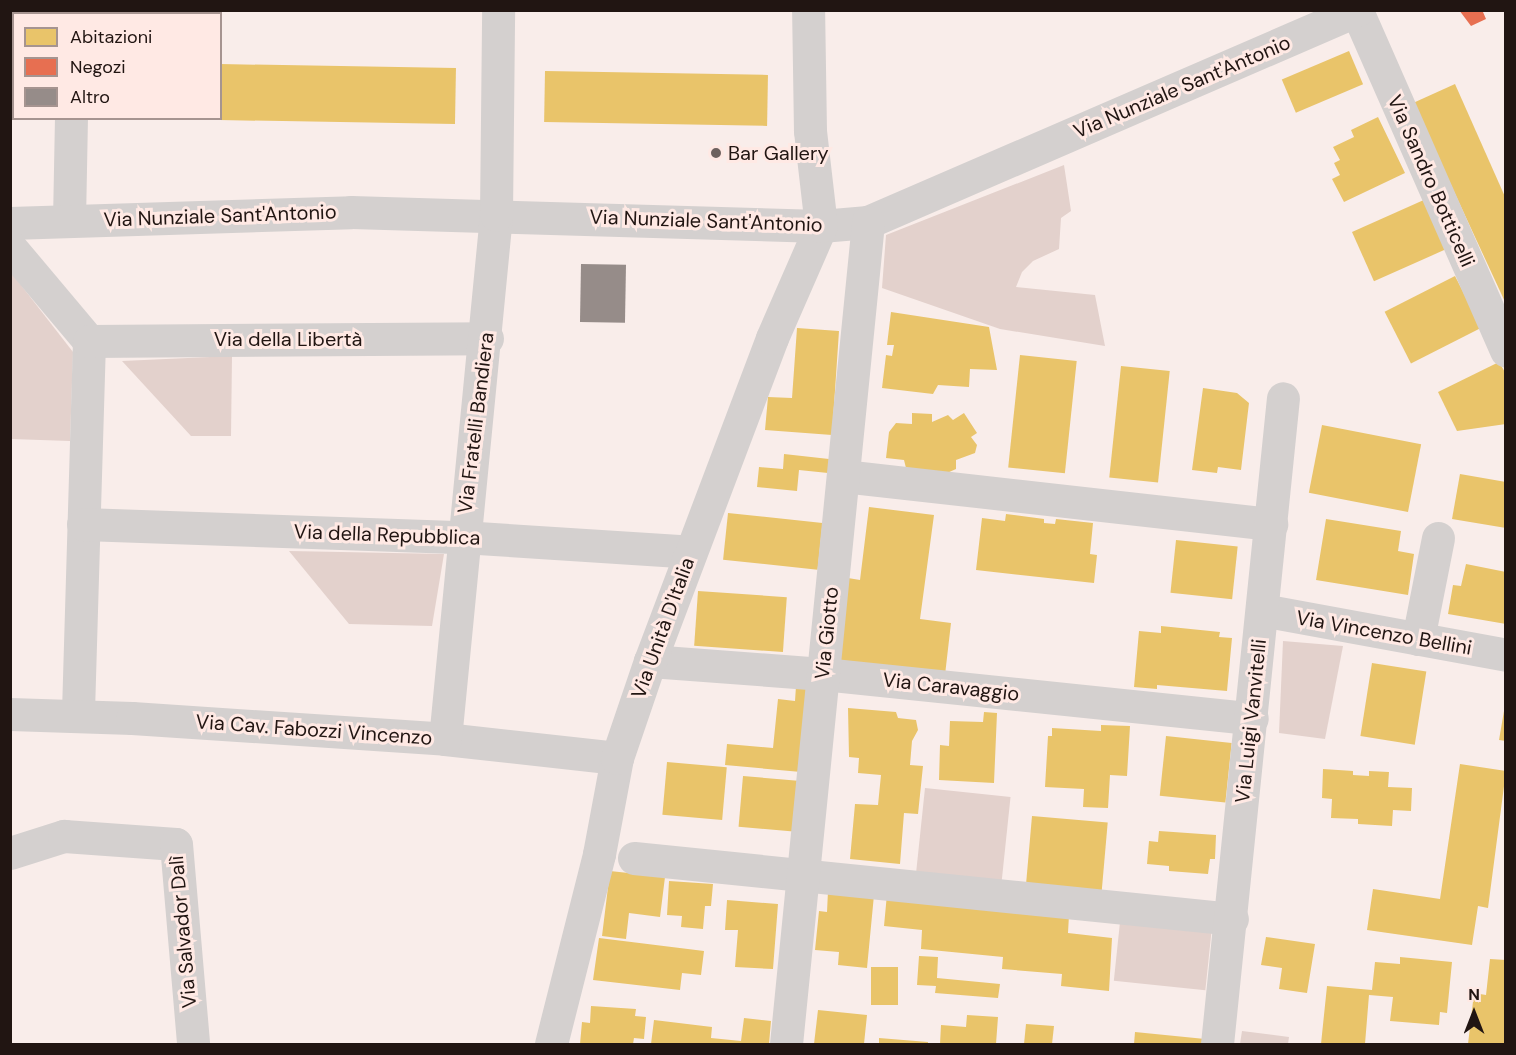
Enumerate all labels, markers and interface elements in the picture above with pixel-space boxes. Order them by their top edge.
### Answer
legend [12,12,222,120]
text: Abitazioni [70,25,152,49]
street label: Via Nunziale Sant'Antonio [1070,30,1294,144]
text: Negozi [70,55,126,79]
text: Altro [70,85,110,109]
street label: Via Sandro Botticelli [1382,91,1480,271]
place label: Bar Gallery [728,141,828,165]
marker: Bar Gallery [709,146,723,160]
street label: Via Nunziale Sant'Antonio [103,200,337,232]
street label: Via Nunziale Sant'Antonio [589,205,823,237]
street label: Via della Libertà [214,327,362,351]
street label: Via Fratelli Bandiera [453,331,499,515]
street label: Via della Repubblica [293,520,481,550]
street label: Via Unità D'Italia [626,554,700,702]
street label: Via Giotto [810,585,844,681]
street label: Via Vincenzo Bellini [1294,606,1474,660]
street label: Via Luigi Vanvitelli [1230,638,1272,804]
street label: Via Caravaggio [881,668,1021,706]
street label: Via Cav. Fabozzi Vincenzo [195,710,433,750]
street label: Via Salvador Dalì [164,855,202,1009]
north arrow [1444,983,1504,1043]
text: N [1468,984,1480,1005]

